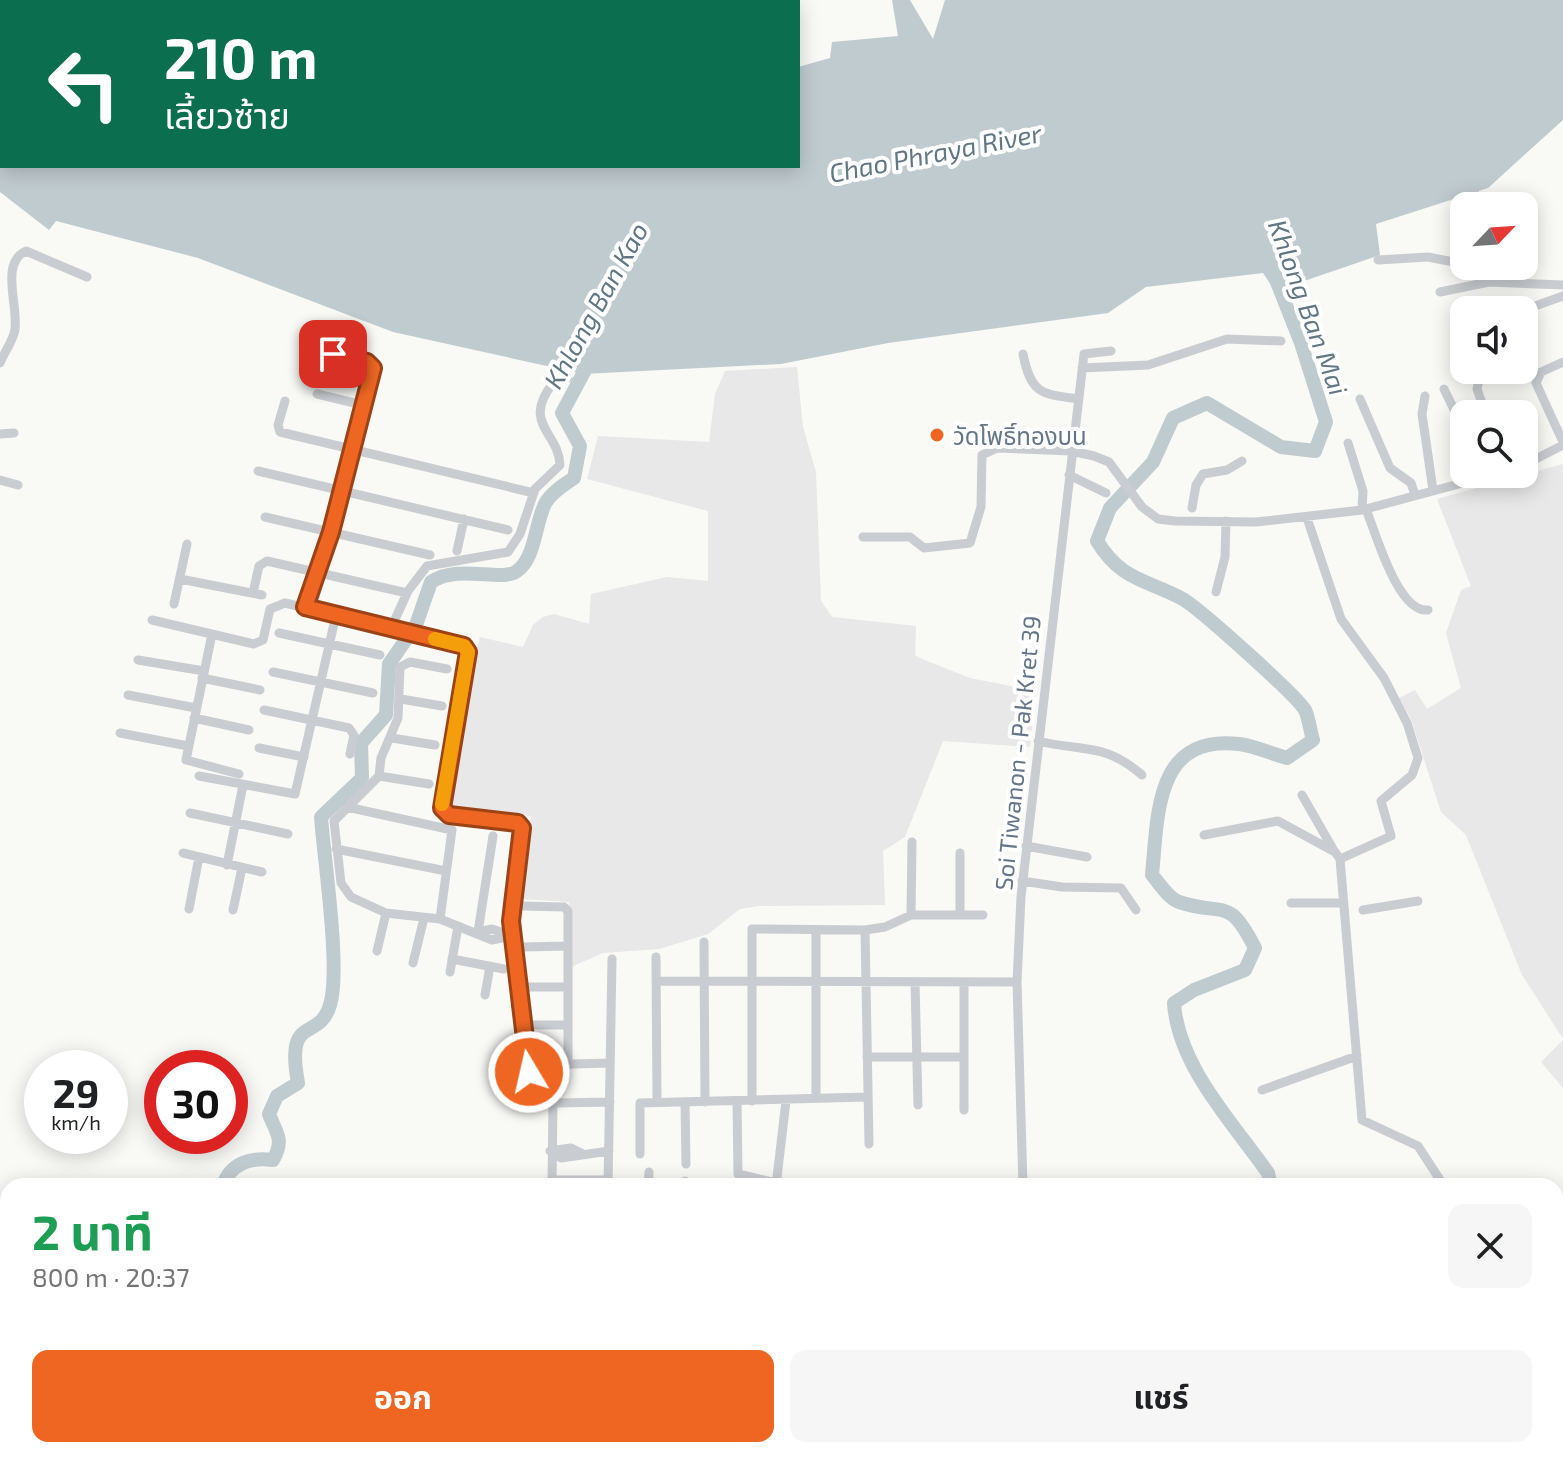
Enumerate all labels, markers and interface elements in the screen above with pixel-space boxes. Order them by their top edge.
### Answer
text: 210 m [164,23,318,90]
icon: left [32,32,136,136]
text: เลี้ยวซ้าย [164,93,290,136]
water label: Chao Phraya River [826,116,1045,189]
north arrow [1450,192,1538,280]
map controls [1450,192,1538,488]
water label: Khlong Ban Mai [1263,215,1355,399]
water label: Khlong Ban Kao [537,217,653,393]
button: sound [1450,296,1538,384]
pin [299,320,367,388]
icon: arrive [311,332,355,376]
button: search [1450,400,1538,488]
place label: วัดโพธิ์ทองบน [953,421,1087,450]
marker: วัดโพธิ์ทองบน [928,426,946,444]
street label: Soi Tiwanon - Pak Kret 39 [988,614,1046,892]
position arrow [487,1030,571,1114]
speed limit sign: 30 [144,1050,248,1154]
text: 29 [53,1068,99,1116]
text: km/h [51,1110,101,1134]
text: 2 นาที [32,1202,153,1260]
button: close [1448,1204,1532,1288]
text: 800 m · 20:37 [32,1261,190,1292]
button: ออก [32,1350,774,1442]
button: แชร์ [790,1350,1532,1442]

